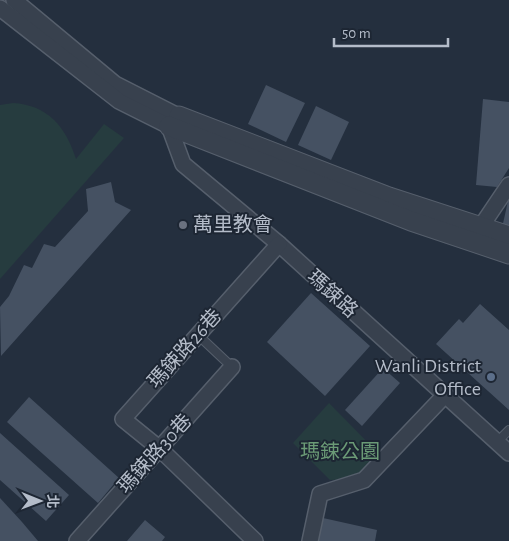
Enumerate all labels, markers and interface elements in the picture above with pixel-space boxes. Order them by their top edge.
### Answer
scale bar [334,15,448,47]
text: 50 m [342,26,371,41]
place label: 萬里教會 [193,213,273,235]
marker: 萬里教會 [177,219,189,231]
street label: 瑪鋉路 [303,266,362,322]
street label: 瑪鋉路26巷 [144,305,225,392]
place label: Wanli District Office [375,356,482,399]
marker: Wanli District Office [485,371,497,383]
street label: 瑪鋉路30巷 [114,410,195,497]
park label: 瑪鋉公園 [300,441,380,462]
north arrow [15,476,65,526]
text: 北 [45,494,60,508]

